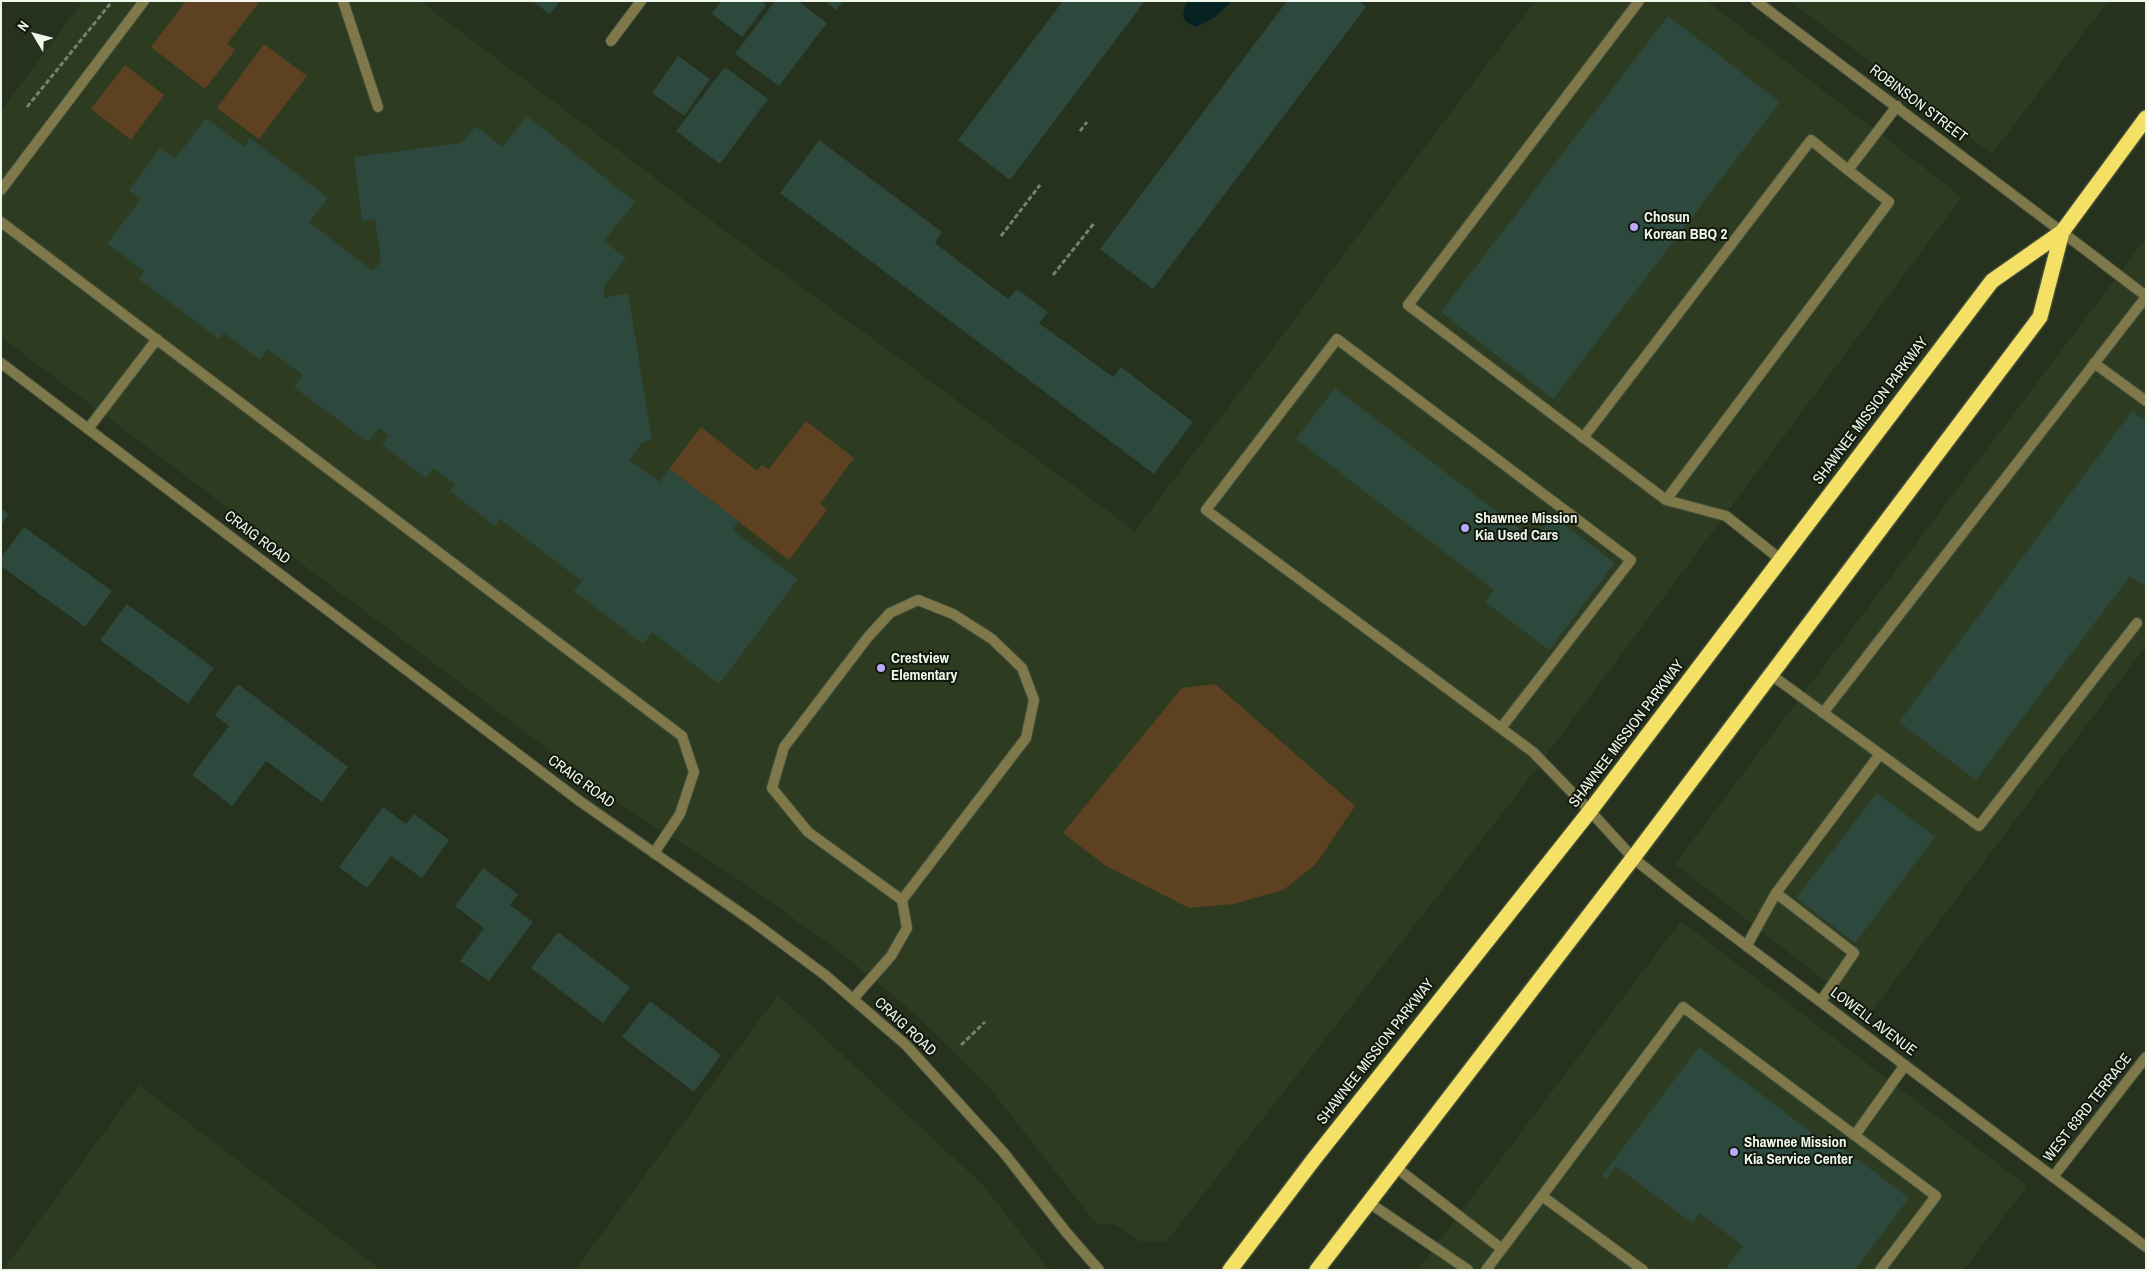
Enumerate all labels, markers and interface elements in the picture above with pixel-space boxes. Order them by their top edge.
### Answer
north arrow [10,10,60,60]
text: N [13,17,33,35]
street label: ROBINSON STREET [1866,61,1970,147]
place label: Chosun Korean BBQ 2 [1644,209,1727,244]
marker: Chosun Korean BBQ 2 [1628,221,1640,233]
street label: SHAWNEE MISSION PARKWAY [1810,334,1932,488]
street label: CRAIG ROAD [220,507,294,569]
place label: Shawnee Mission Kia Used Cars [1475,510,1578,545]
marker: Shawnee Mission Kia Used Cars [1459,522,1471,534]
place label: Crestview Elementary [891,650,957,685]
street label: SHAWNEE MISSION PARKWAY [1566,657,1688,811]
marker: Crestview Elementary [875,662,887,674]
street label: CRAIG ROAD [544,752,618,812]
street label: SHAWNEE MISSION PARKWAY [1314,976,1438,1128]
street label: LOWELL AVENUE [1826,984,1920,1060]
street label: CRAIG ROAD [870,994,940,1060]
street label: WEST 63RD TERRACE [2040,1050,2136,1166]
place label: Shawnee Mission Kia Service Center [1744,1134,1853,1169]
marker: Shawnee Mission Kia Service Center [1728,1146,1740,1158]

